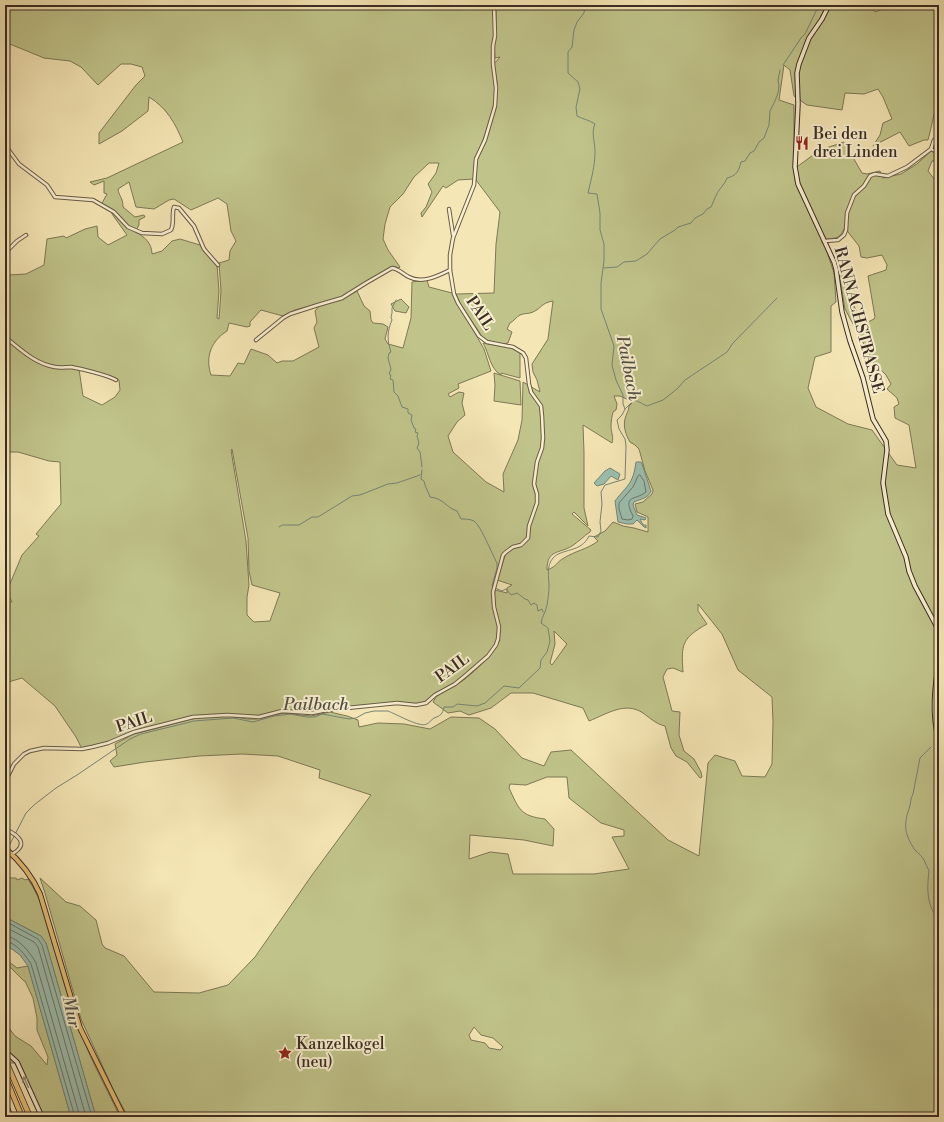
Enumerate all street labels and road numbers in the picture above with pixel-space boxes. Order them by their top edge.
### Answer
street label: RANNACHSTRASSE [830,244,888,396]
street label: PAIL [461,292,499,334]
street label: PAIL [431,649,473,687]
street label: PAIL [113,707,155,737]

